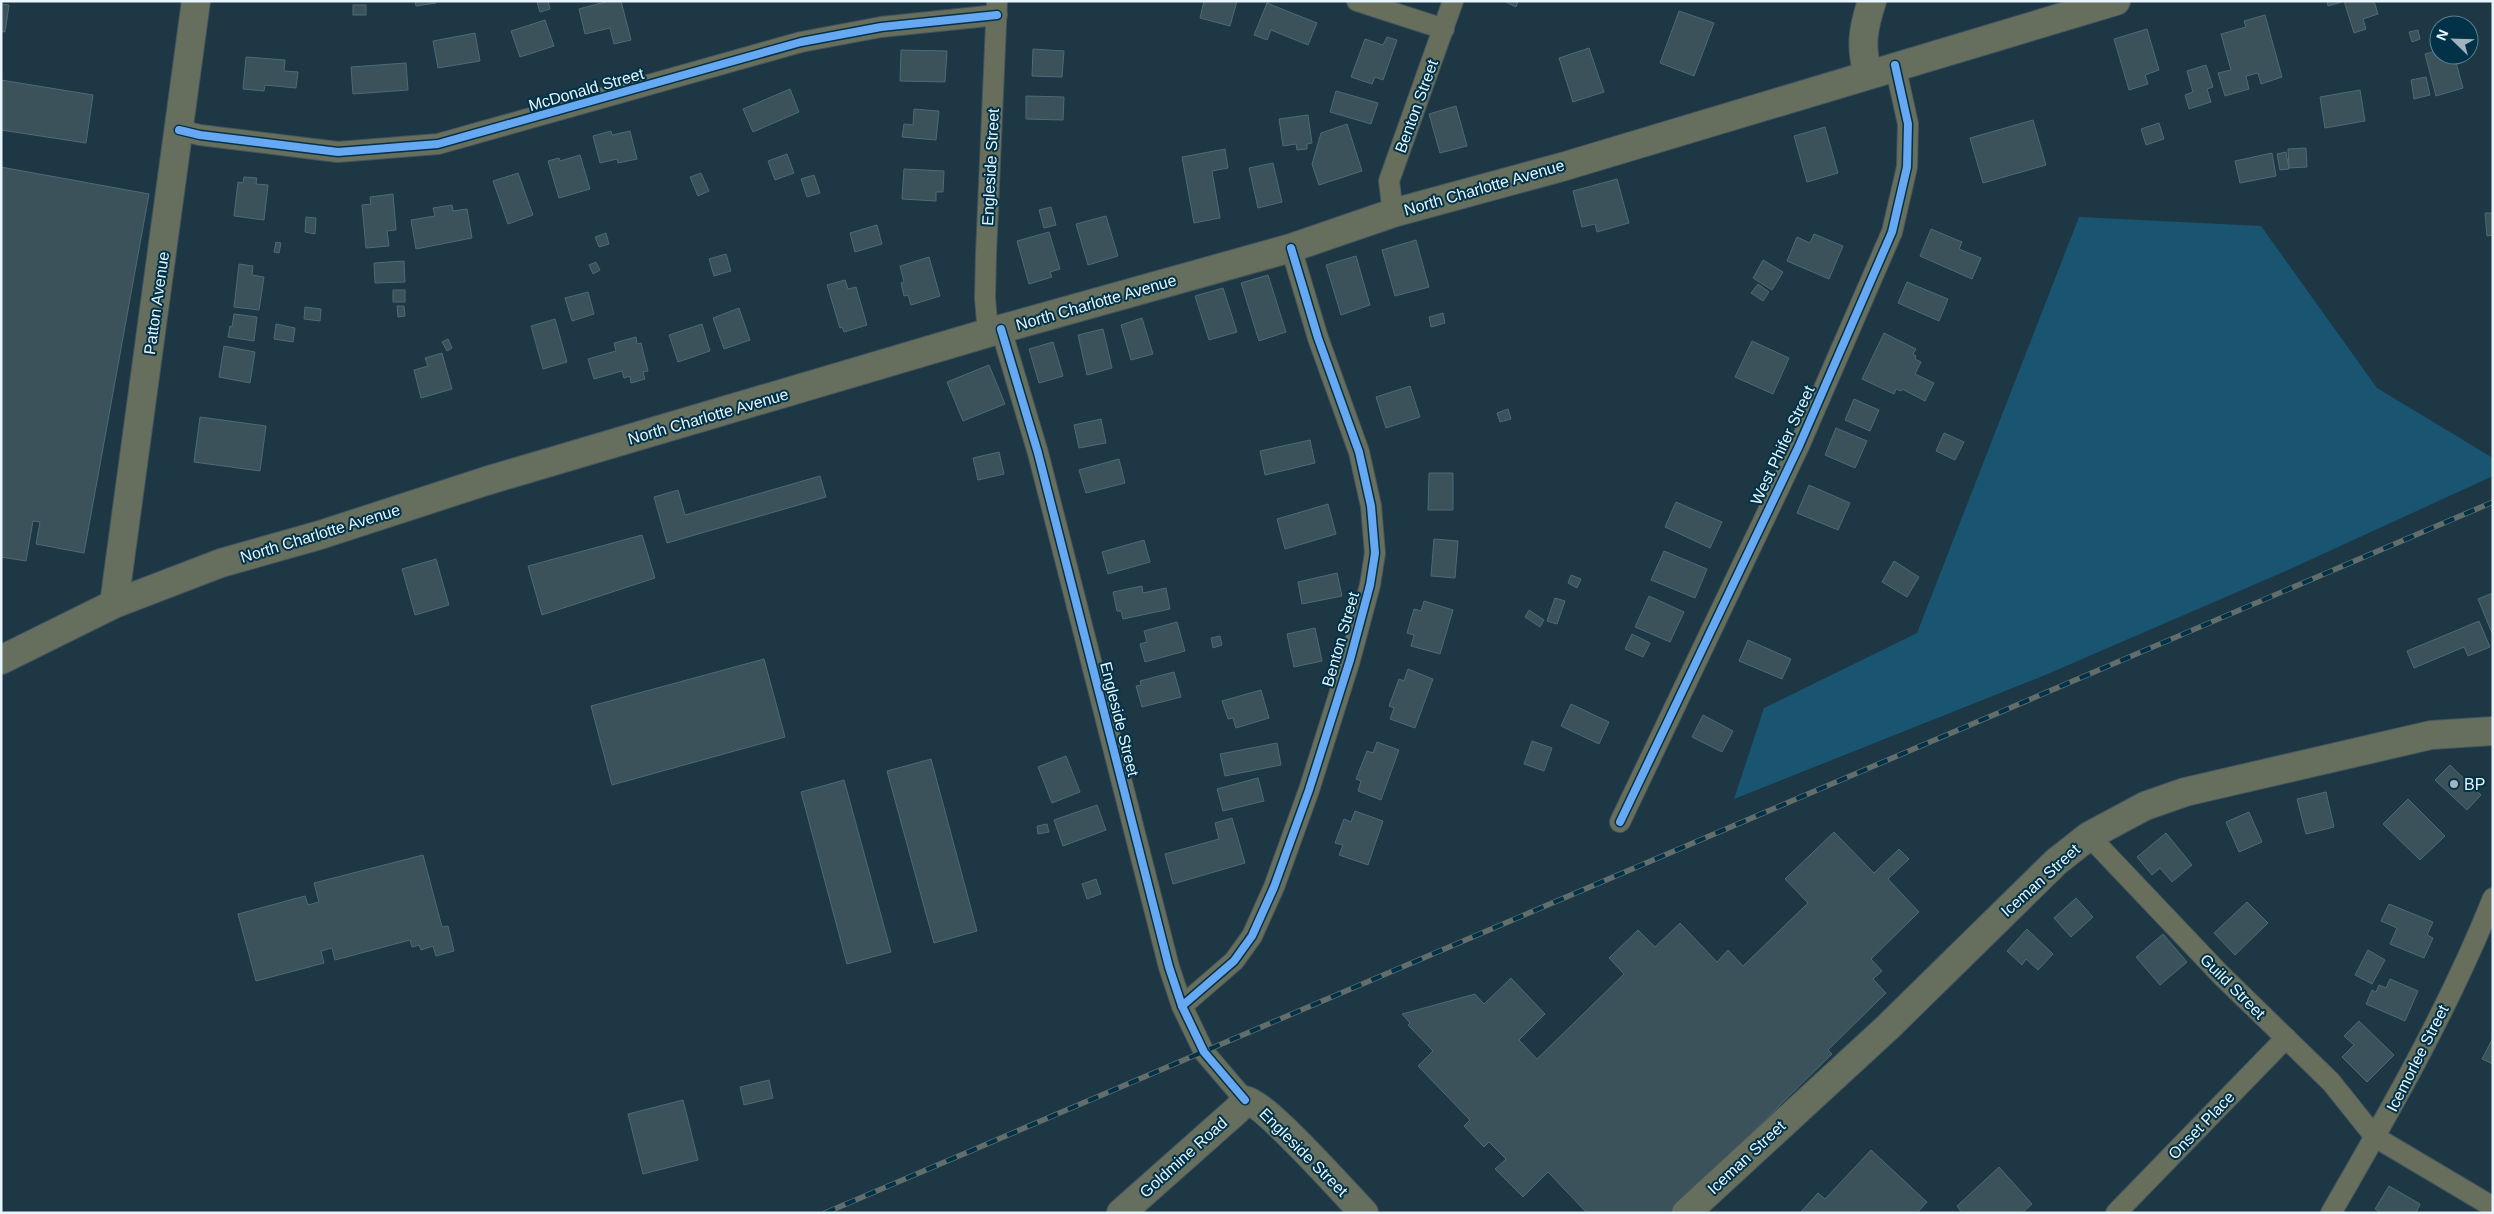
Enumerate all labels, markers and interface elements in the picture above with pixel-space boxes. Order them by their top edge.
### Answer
north arrow [2429,15,2479,65]
text: N [2433,27,2451,43]
street label: Benton Street [1392,57,1441,155]
street label: McDonald Street [527,65,646,114]
street label: Engleside Street [979,107,1002,226]
street label: North Charlotte Avenue [1402,156,1566,219]
street label: Patton Avenue [141,250,172,356]
street label: North Charlotte Avenue [1014,271,1178,334]
street label: West Phifer Street [1747,382,1818,508]
street label: North Charlotte Avenue [626,385,790,448]
street label: North Charlotte Avenue [238,501,402,566]
street label: Benton Street [1319,589,1362,689]
street label: Engleside Street [1097,660,1142,779]
place label: BP [2464,776,2485,793]
marker: BP [2448,778,2460,790]
street label: Iceman Street [1998,840,2083,920]
street label: Guild Street [2197,950,2269,1023]
street label: Icemorlee Street [2383,1002,2452,1114]
street label: Onset Place [2165,1088,2238,1163]
street label: Engleside Street [1256,1105,1352,1200]
street label: Goldmine Road [1136,1114,1230,1201]
street label: Iceman Street [1704,1117,1789,1198]

